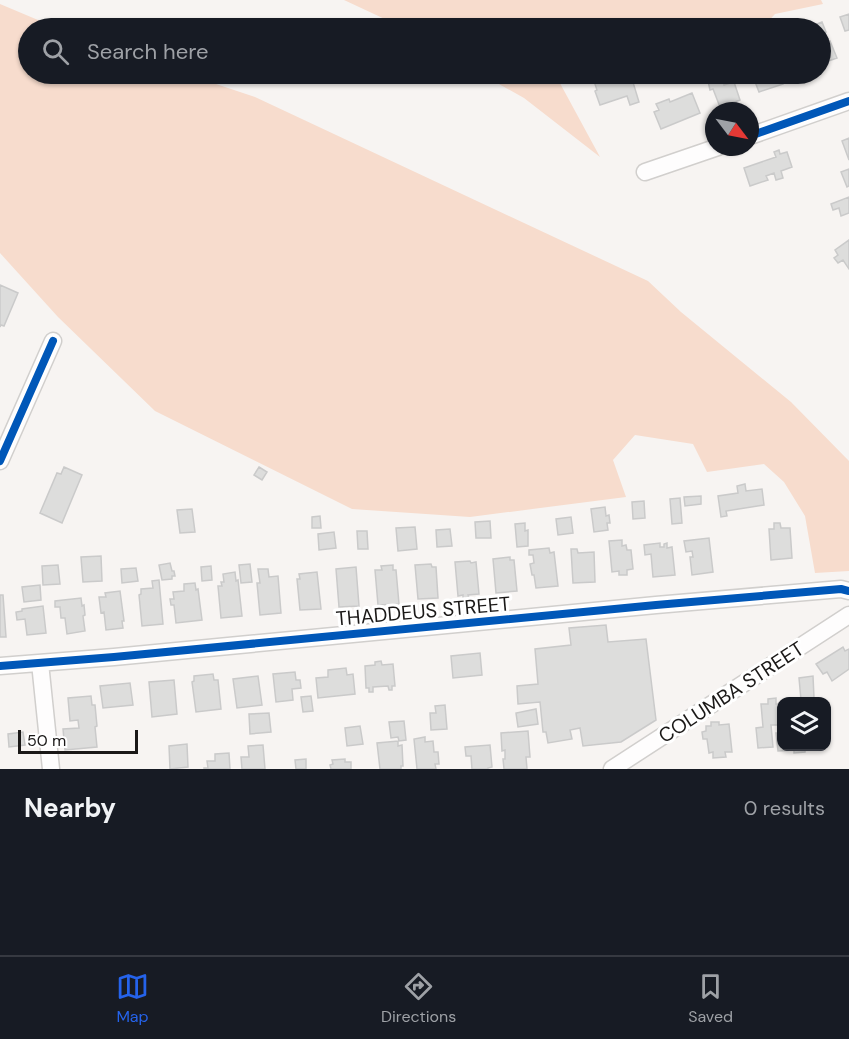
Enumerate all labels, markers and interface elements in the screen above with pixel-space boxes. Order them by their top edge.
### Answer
search box [18,18,831,84]
icon: search [39,35,72,68]
text: Search here [87,37,208,66]
north arrow [705,102,759,156]
street label: THADDEUS STREET [335,590,511,632]
street label: COLUMBA STREET [653,635,809,749]
map controls [777,697,831,751]
button: layers [777,697,831,751]
scale bar [18,727,138,754]
text: 50 m [27,730,66,751]
text: Nearby [24,791,116,825]
text: 0 results [744,795,825,821]
tab: Map [116,970,149,1027]
tab: Directions [381,970,456,1027]
tab: Saved [688,970,733,1027]

